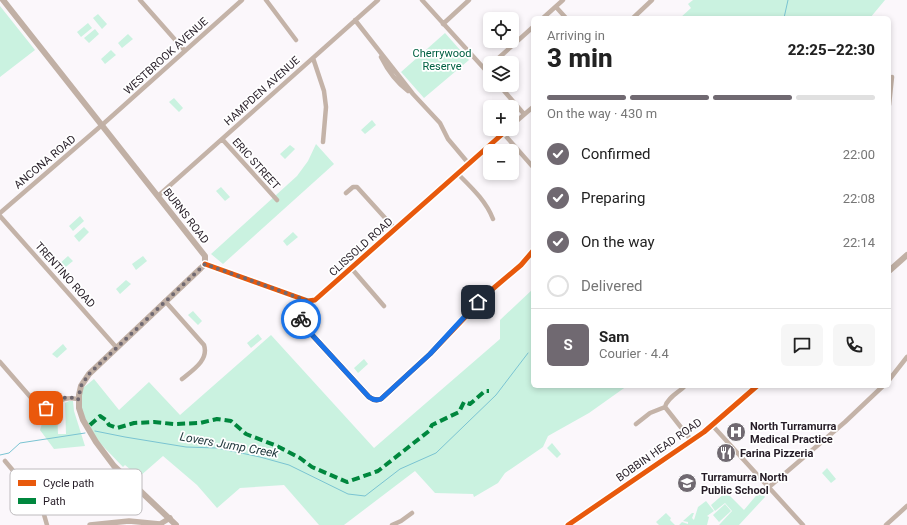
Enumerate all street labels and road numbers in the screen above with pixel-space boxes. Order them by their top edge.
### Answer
street label: WESTBROOK AVENUE [121,15,211,97]
street label: HAMPDEN AVENUE [222,54,302,128]
street label: ANCONA ROAD [12,133,78,191]
street label: ERIC STREET [229,136,283,193]
street label: BURNS ROAD [160,186,212,246]
street label: CLISSOLD ROAD [326,215,396,279]
street label: TRENTINO ROAD [32,240,98,310]
street label: BOBBIN HEAD ROAD [614,416,704,484]

